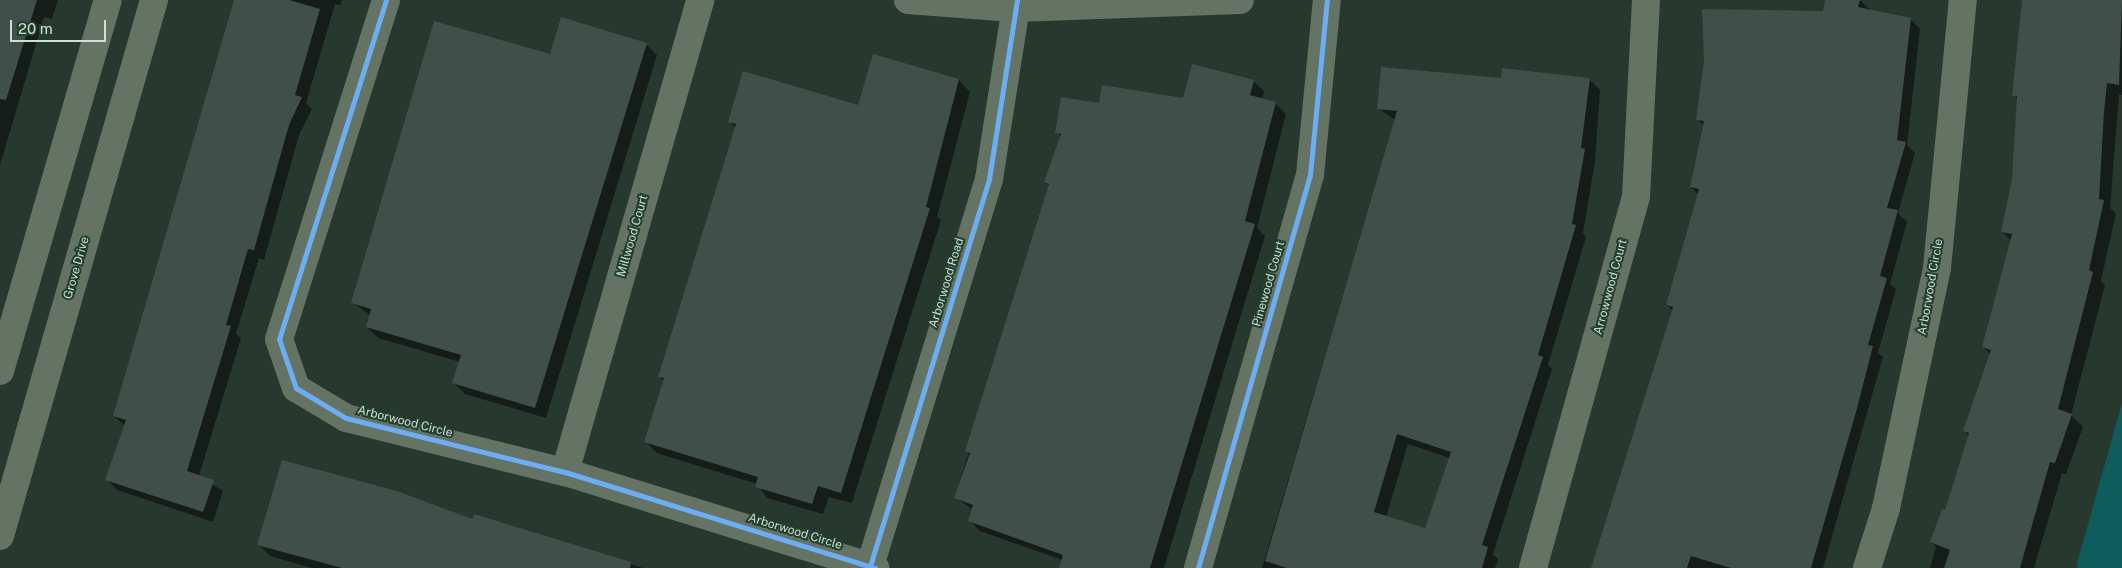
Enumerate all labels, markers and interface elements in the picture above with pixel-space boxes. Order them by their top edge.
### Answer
scale bar [12,10,109,42]
text: 20 m [18,20,53,37]
street label: Millwood Court [614,193,652,279]
street label: Grove Drive [61,235,93,301]
street label: Arborwood Road [926,236,968,330]
street label: Arrowwood Court [1591,238,1631,336]
street label: Arborwood Circle [1915,238,1947,336]
street label: Pinewood Court [1250,240,1288,328]
street label: Arborwood Circle [356,403,454,441]
street label: Arborwood Circle [746,511,844,553]

